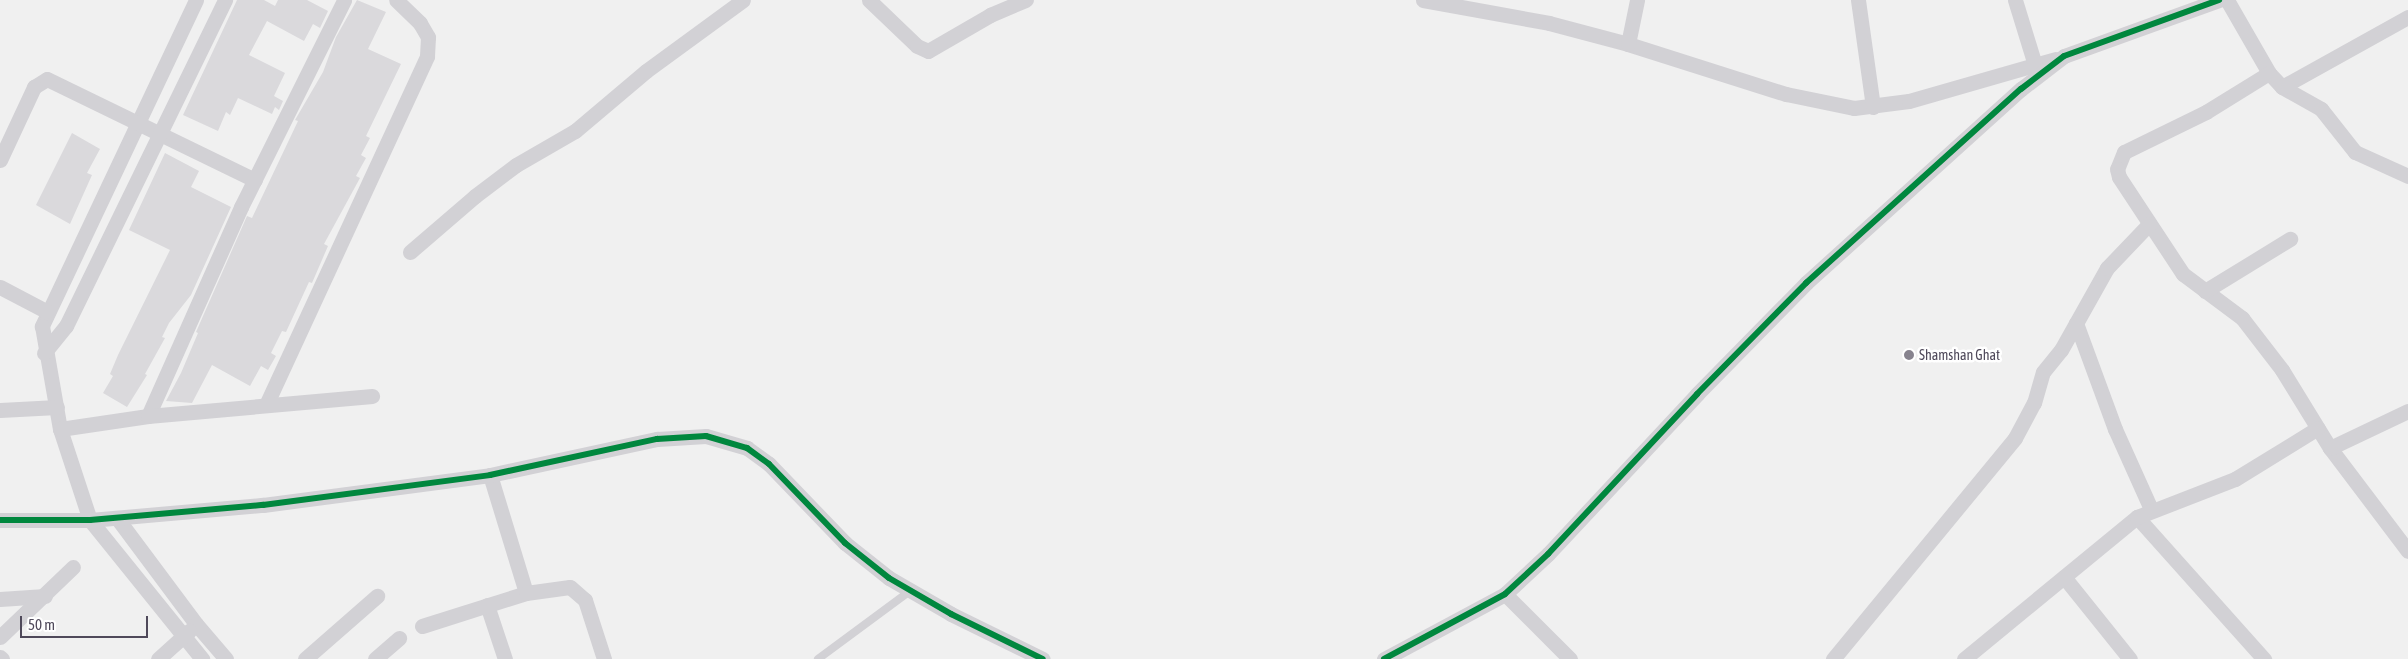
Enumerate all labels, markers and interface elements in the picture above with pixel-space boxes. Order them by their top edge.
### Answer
place label: Shamshan Ghat [1919,347,2000,363]
marker: Shamshan Ghat [1903,349,1915,361]
scale bar [22,606,150,638]
text: 50 m [28,616,55,633]

